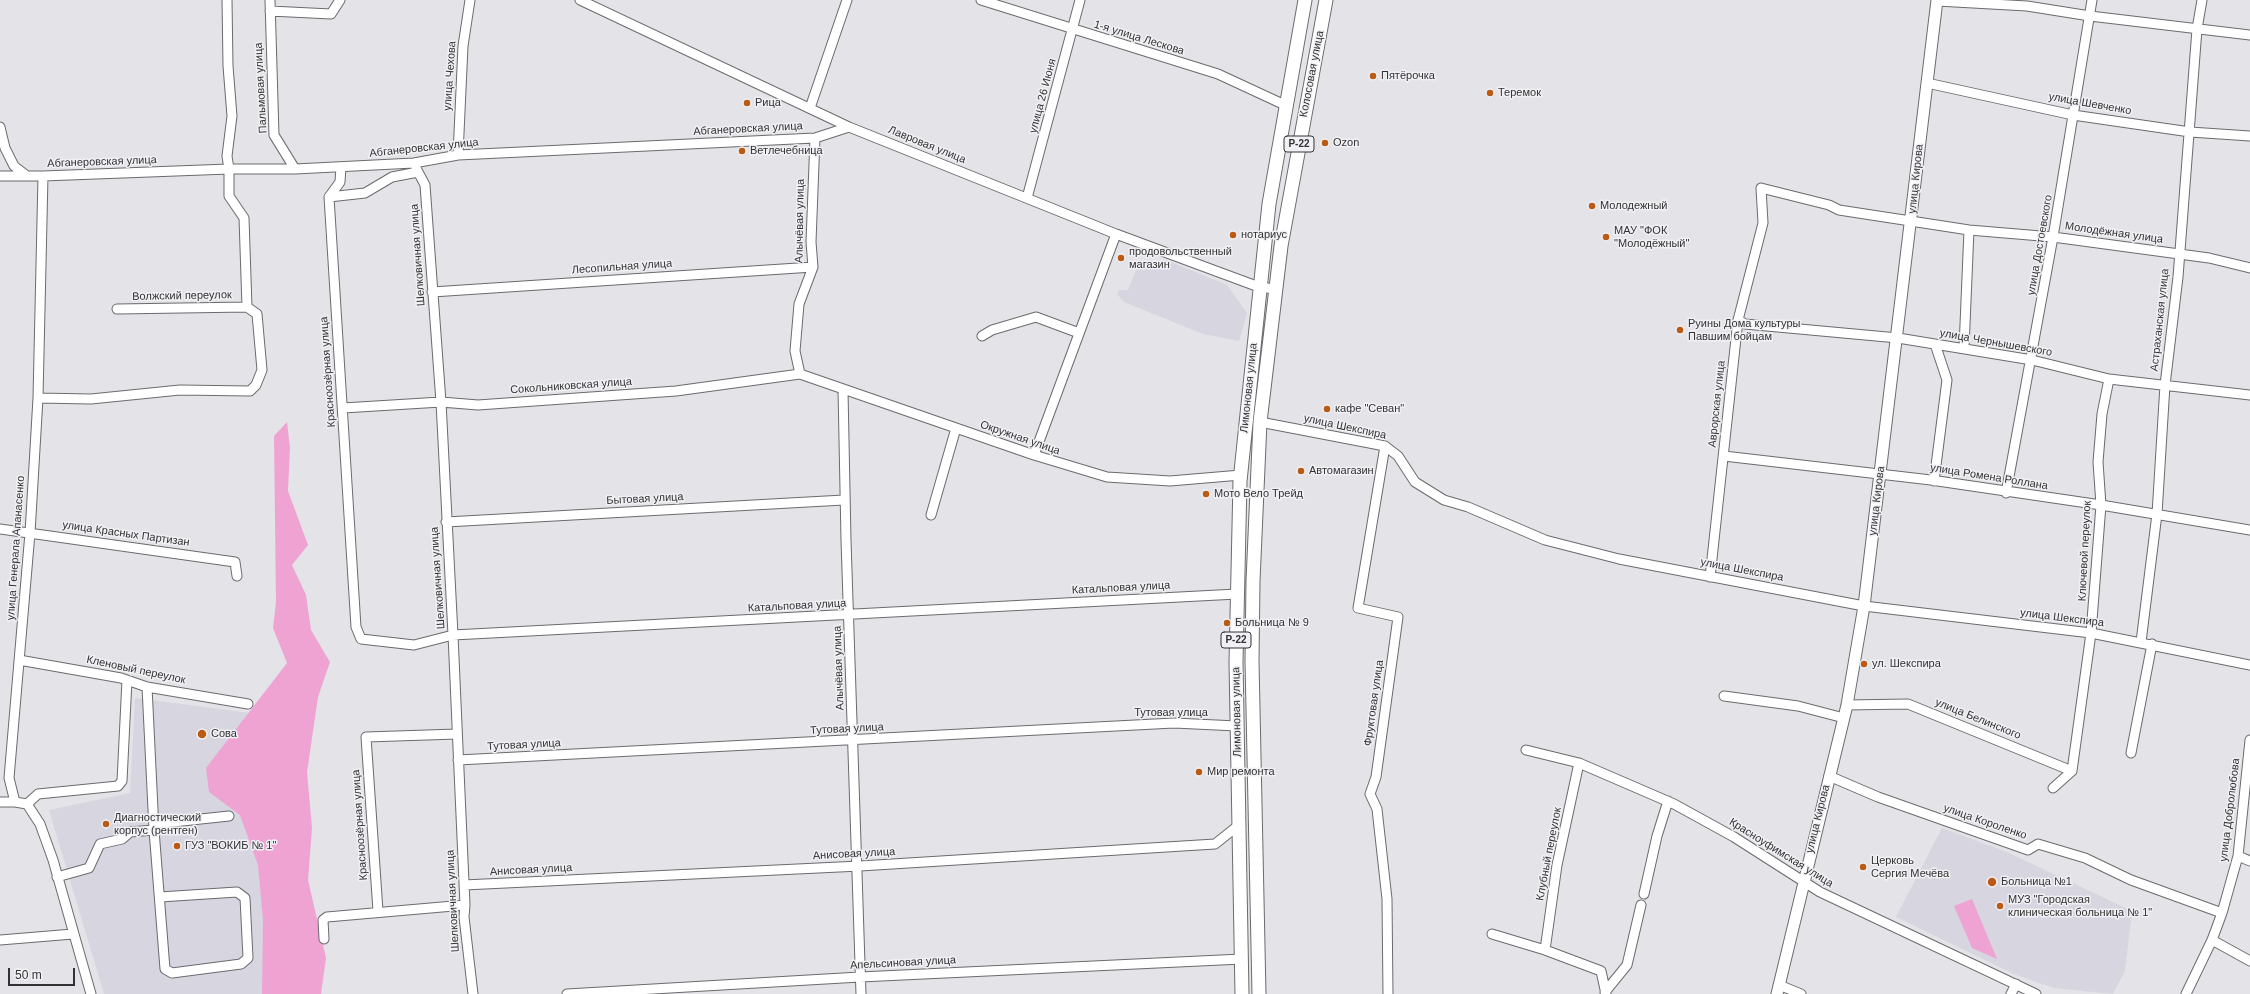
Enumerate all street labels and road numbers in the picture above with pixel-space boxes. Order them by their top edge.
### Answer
street label: 1-я улица Лескова [1092,18,1186,58]
street label: Колосовая улица [1297,30,1327,118]
street label: улица Чехова [441,41,459,111]
street label: Пальмовая улица [252,42,270,134]
street label: улица 26 Июня [1027,57,1059,135]
street label: улица Шевченко [2048,90,2132,118]
street label: Абганеровская улица [693,120,803,138]
street label: Лавровая улица [886,123,968,167]
street label: Абганеровская улица [369,136,479,160]
road number: Р-22 [1284,136,1314,152]
street label: улица Кирова [1906,144,1926,214]
street label: Абганеровская улица [47,153,157,171]
street label: Алычёвая улица [793,179,807,263]
street label: улица Достоевского [2025,194,2055,296]
street label: Шелковичная улица [408,203,428,307]
street label: Молодёжная улица [2064,220,2164,246]
street label: Лесопильная улица [571,257,673,277]
street label: Астраханская улица [2148,268,2172,372]
street label: Волжский переулок [132,289,232,303]
street label: Красноозёрная улица [318,316,338,428]
street label: улица Чернышевского [1939,327,2053,359]
street label: Лимоновая улица [1238,342,1260,434]
street label: Аврорская улица [1706,360,1728,448]
street label: Сокольниковская улица [510,375,632,397]
street label: улица Шекспира [1302,412,1388,442]
street label: Окружная улица [978,418,1062,458]
street label: улица Ромена Роллана [1929,461,2049,493]
street label: улица Кирова [1866,465,1888,537]
street label: улица Генерала Апанасенко [4,475,28,621]
street label: Бытовая улица [606,490,684,508]
street label: Ключевой переулок [2076,500,2094,602]
street label: улица Красных Партизан [62,519,190,549]
street label: Шелковичная улица [428,526,448,630]
street label: улица Шекспира [1699,555,1785,585]
street label: Катальповая улица [1071,579,1171,597]
street label: Катальповая улица [747,597,847,615]
street label: улица Шекспира [2019,606,2105,630]
street label: Алычёвая улица [831,625,847,711]
road number: Р-22 [1221,632,1251,648]
street label: Кленовый переулок [85,653,187,687]
street label: Фруктовая улица [1361,659,1387,747]
street label: Лимоновая улица [1230,667,1244,757]
street label: улица Белинского [1933,696,2023,742]
street label: Тутовая улица [1134,706,1208,720]
street label: Тутовая улица [810,720,884,738]
street label: Тутовая улица [487,736,561,754]
street label: улица Добролюбова [2217,757,2243,863]
street label: Красноозёрная улица [350,769,370,881]
street label: улица Кирова [1803,783,1833,855]
street label: улица Короленко [1941,802,2029,842]
street label: Клубный переулок [1533,806,1565,902]
street label: Красноуфимская улица [1727,816,1835,890]
street label: Анисовая улица [813,845,895,863]
street label: Шелковичная улица [444,849,462,953]
street label: Анисовая улица [490,861,572,879]
street label: Апельсиновая улица [850,954,956,972]

